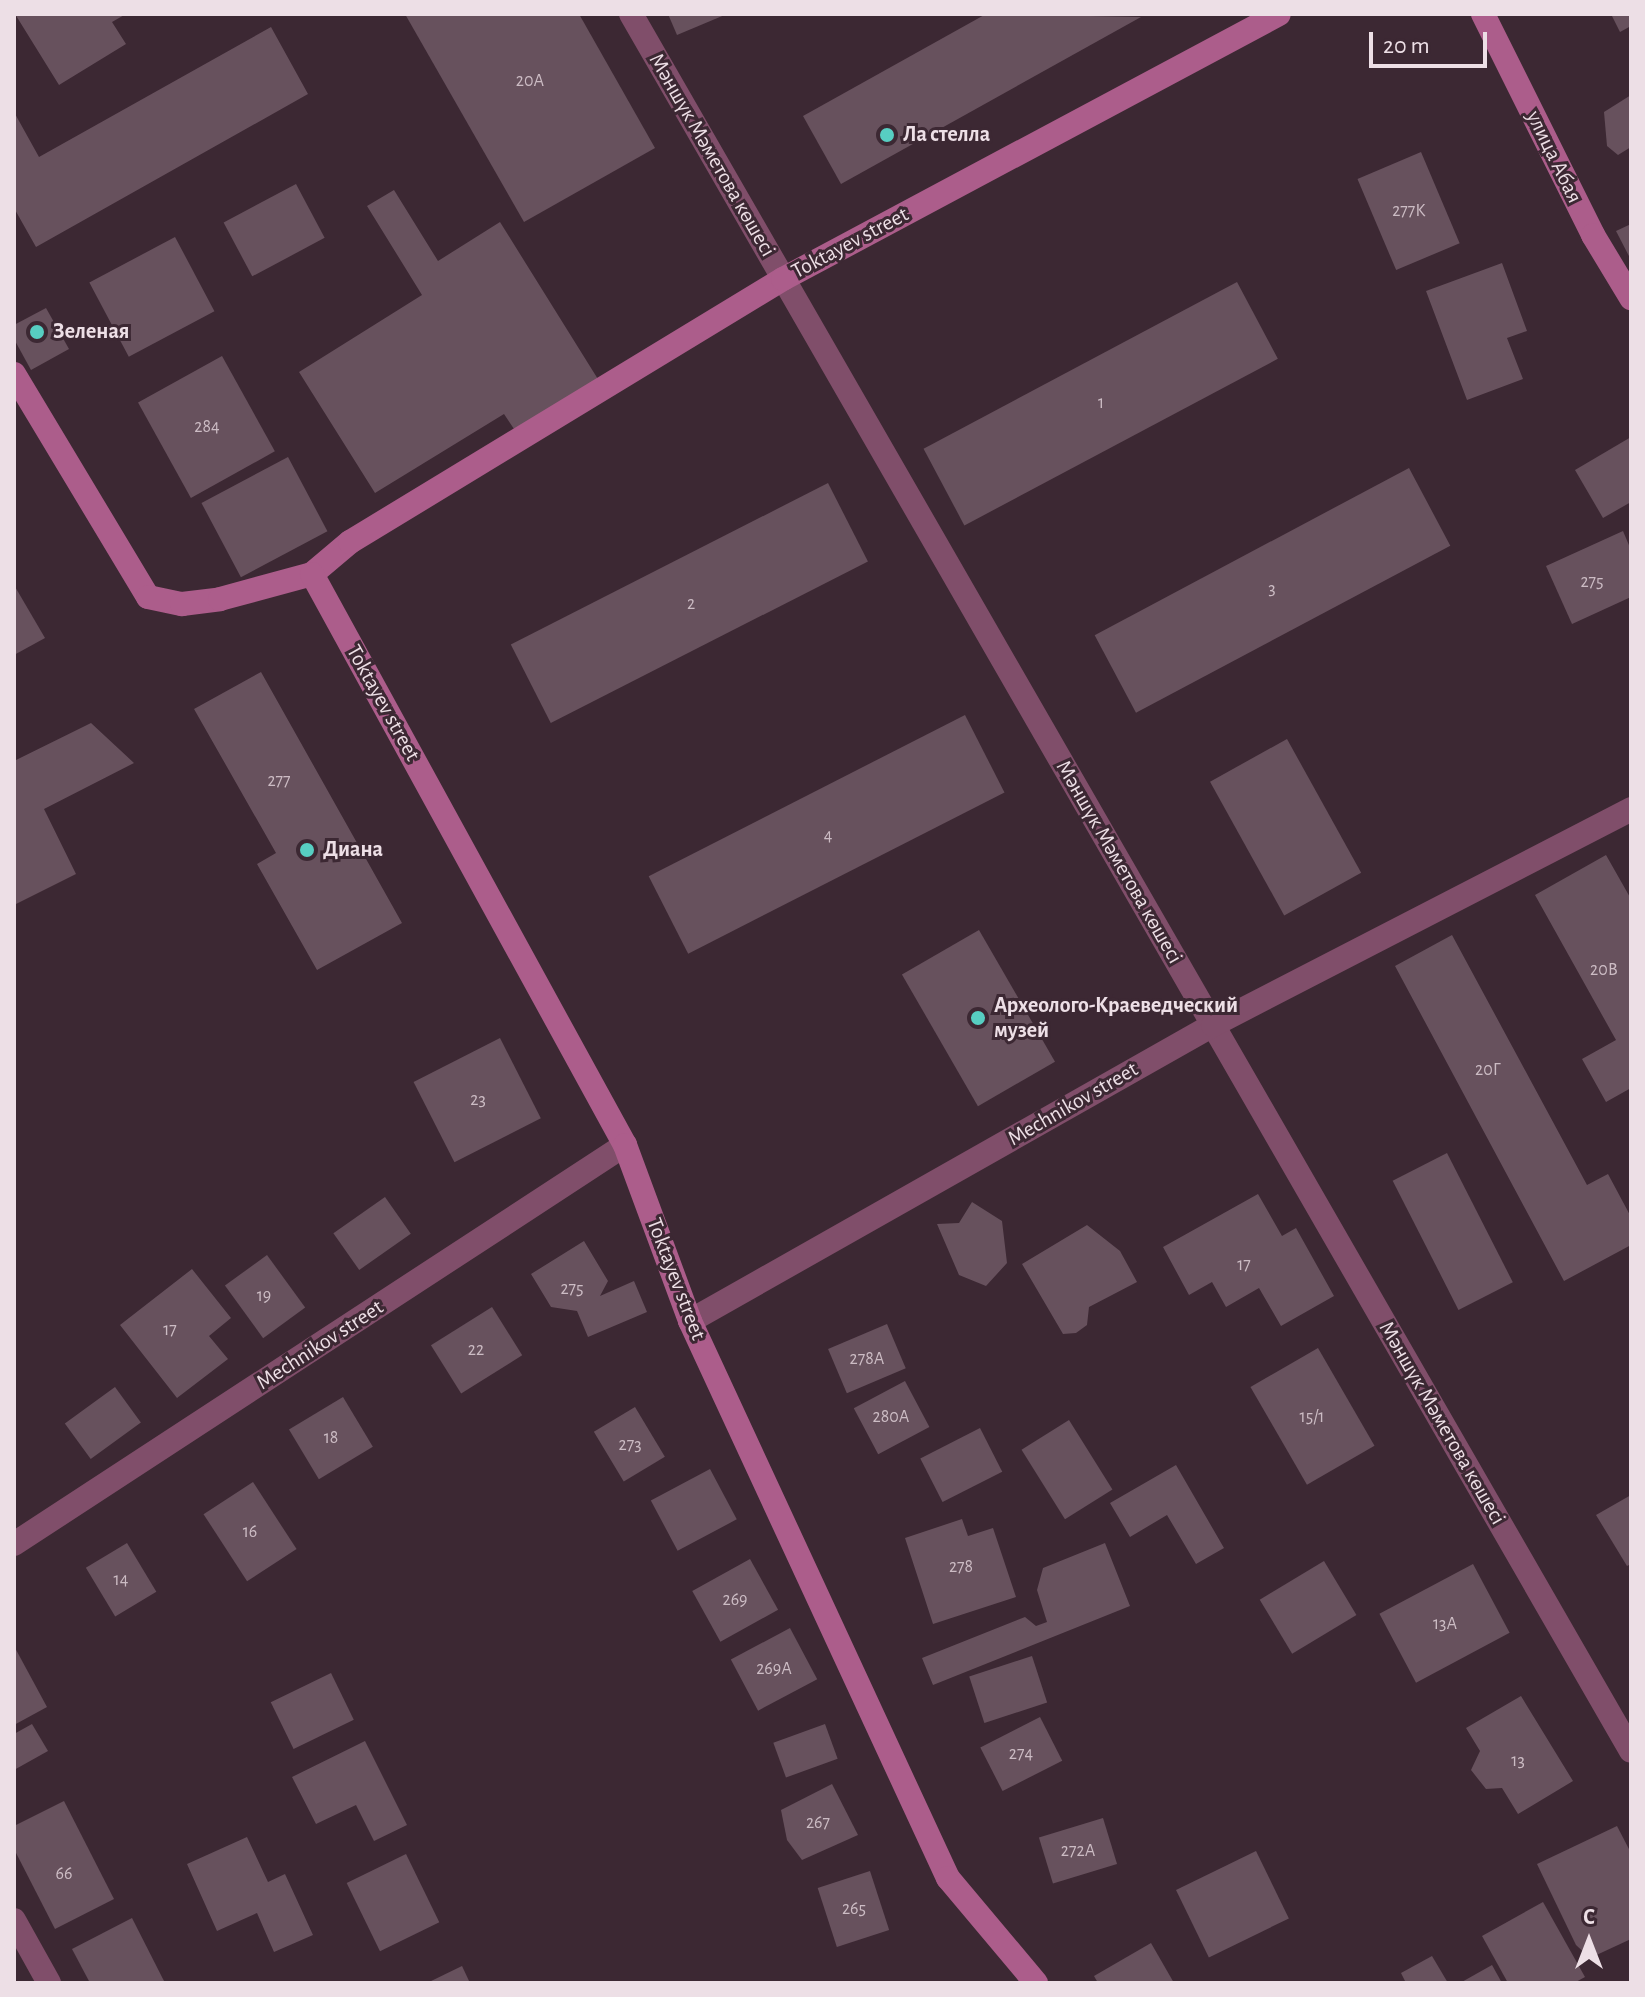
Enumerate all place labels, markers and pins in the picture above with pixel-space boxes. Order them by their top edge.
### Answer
place label: Ла стелла [903,122,990,148]
marker: Ла стелла [878,126,896,144]
place label: Зеленая [53,319,130,345]
marker: Зеленая [28,323,46,341]
place label: Диана [323,837,383,863]
marker: Диана [298,841,316,859]
place label: Археолого-Краеведческий музей [994,992,1238,1044]
marker: Археолого-Краеведческий музей [969,1009,987,1027]

